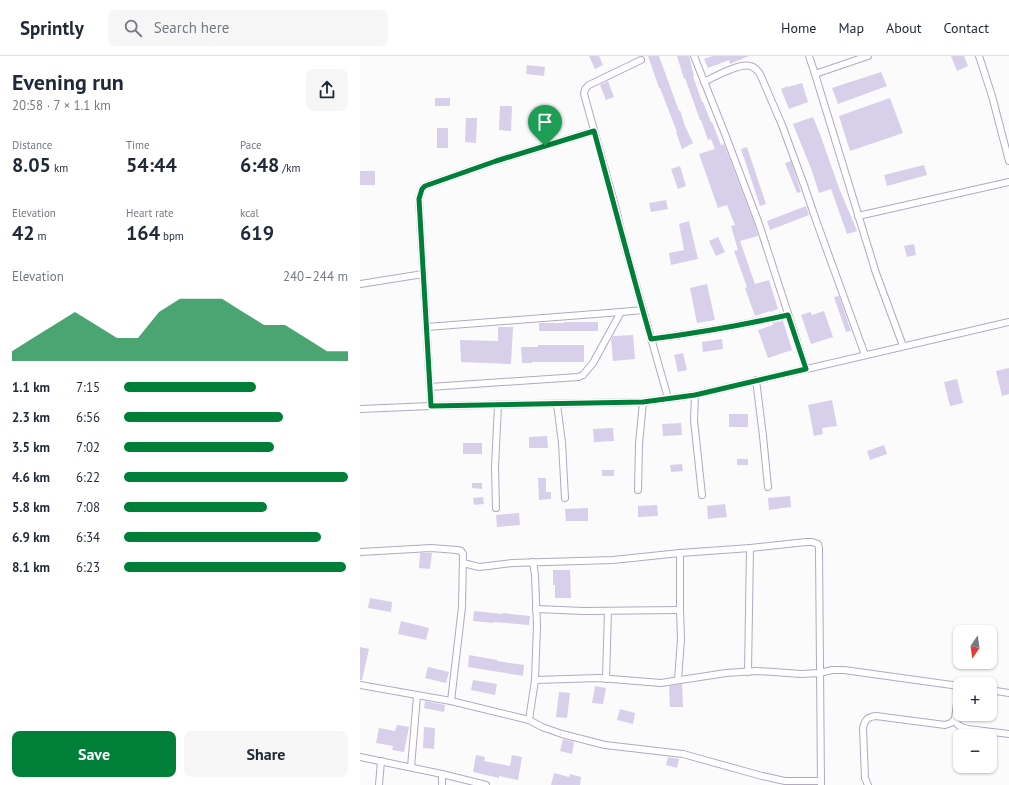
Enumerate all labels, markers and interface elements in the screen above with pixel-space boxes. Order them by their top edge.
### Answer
search box [108,10,388,46]
text: Sprintly [20,16,84,40]
icon: search [122,17,144,39]
text: Search here [154,18,229,37]
text: Home [781,19,816,37]
text: Map [838,19,864,37]
text: About [886,19,922,37]
text: Contact [944,19,989,37]
text: Evening run [12,68,124,96]
button: share [306,69,348,111]
text: 20:58 · 7 × 1.1 km [12,97,111,114]
pin [528,105,562,146]
icon: arrive [534,111,556,133]
text: Distance [12,138,52,152]
text: Time [126,138,150,152]
text: Pace [240,138,262,152]
text: 8.05 [12,152,51,178]
text: 54:44 [126,152,177,178]
text: 6:48 [240,152,279,178]
text: km [51,161,68,175]
text: /km [279,161,300,175]
text: Elevation [12,206,56,220]
text: Heart rate [126,206,174,220]
text: kcal [240,206,259,220]
text: 42 [12,220,35,246]
text: 164 [126,220,160,246]
text: 619 [240,220,274,246]
text: m [35,229,47,243]
text: bpm [160,229,184,243]
text: Elevation [12,268,64,285]
text: 240–244 m [283,268,348,285]
text: 1.1 km [12,379,50,396]
text: 7:15 [76,379,100,396]
text: 2.3 km [12,409,50,426]
text: 6:56 [76,409,100,426]
text: 3.5 km [12,439,50,456]
text: 7:02 [76,439,100,456]
text: 4.6 km [12,469,50,486]
text: 6:22 [76,469,100,486]
text: 5.8 km [12,499,50,516]
text: 7:08 [76,499,100,516]
text: 6.9 km [12,529,50,546]
text: 6:34 [76,529,100,546]
text: 8.1 km [12,559,50,576]
text: 6:23 [76,559,100,576]
north arrow [953,625,997,669]
map controls [953,625,997,773]
button: + [953,677,997,721]
button: − [953,729,997,773]
button: Save [12,731,176,777]
button: Share [184,731,348,777]

